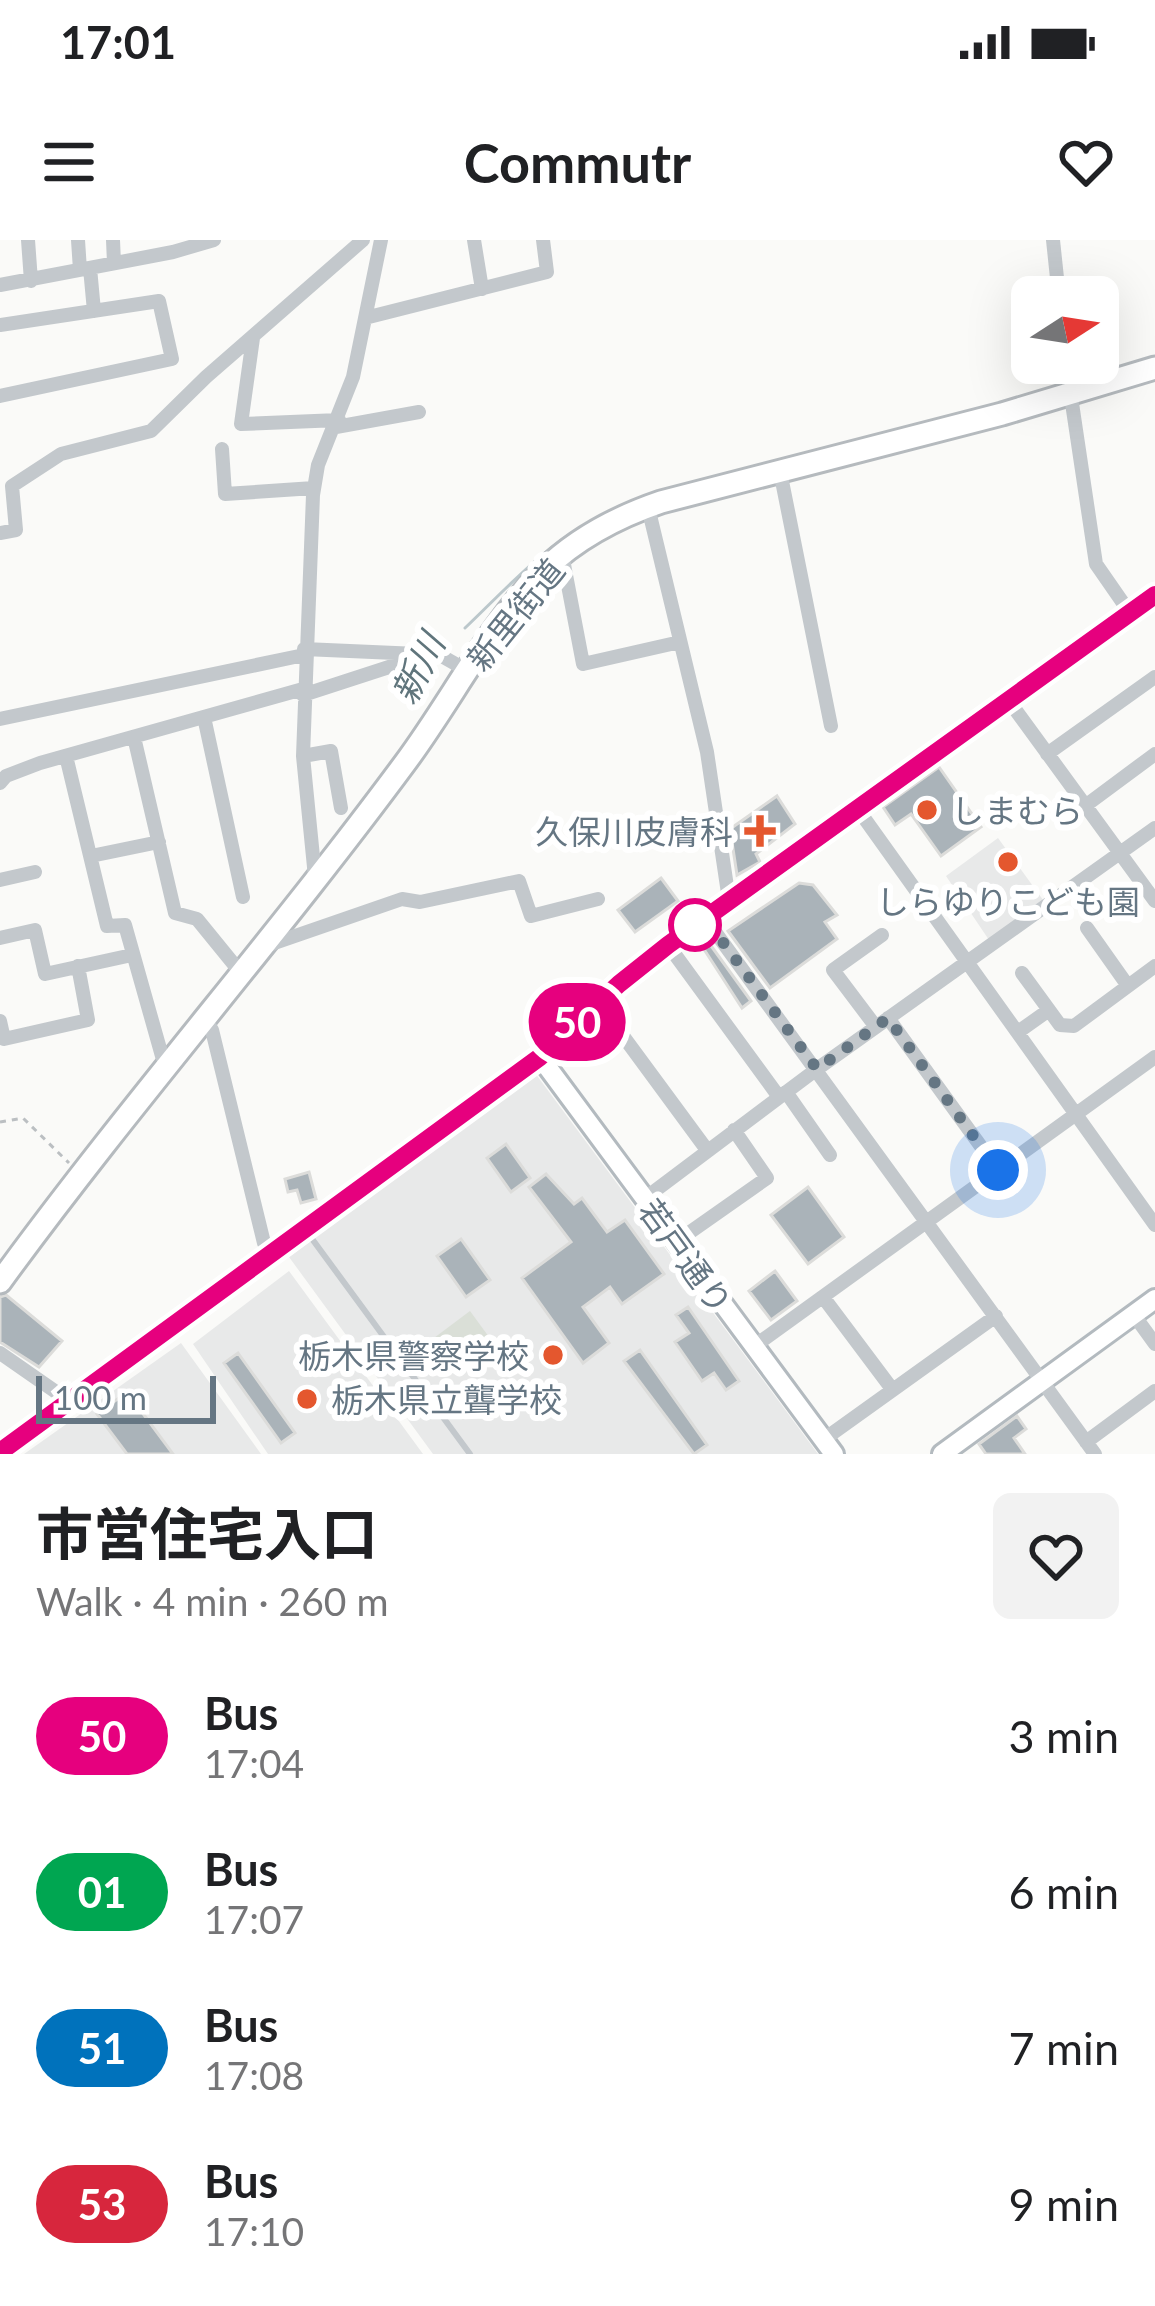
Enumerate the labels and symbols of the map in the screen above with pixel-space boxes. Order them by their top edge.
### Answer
north arrow [1011,276,1119,384]
street label: 新里街道 [458,550,572,678]
water label: 新川 [381,622,455,710]
place label: しまむら [951,790,1083,830]
marker: しまむら [914,797,940,823]
place label: 久保川皮膚科 [535,811,733,851]
marker: 久保川皮膚科 [744,815,776,847]
marker: しらゆりこども園 [995,849,1021,875]
place label: しらゆりこども園 [876,881,1140,921]
unlabelled marker [670,900,720,950]
line badge: 50 [523,983,631,1061]
your location [968,1140,1028,1200]
street label: 若戸通り [631,1191,741,1321]
place label: 栃木県警察学校 [298,1335,529,1375]
marker: 栃木県警察学校 [540,1342,566,1368]
scale bar [36,1370,216,1423]
place label: 栃木県立聾学校 [331,1379,562,1419]
marker: 栃木県立聾学校 [294,1386,320,1412]

